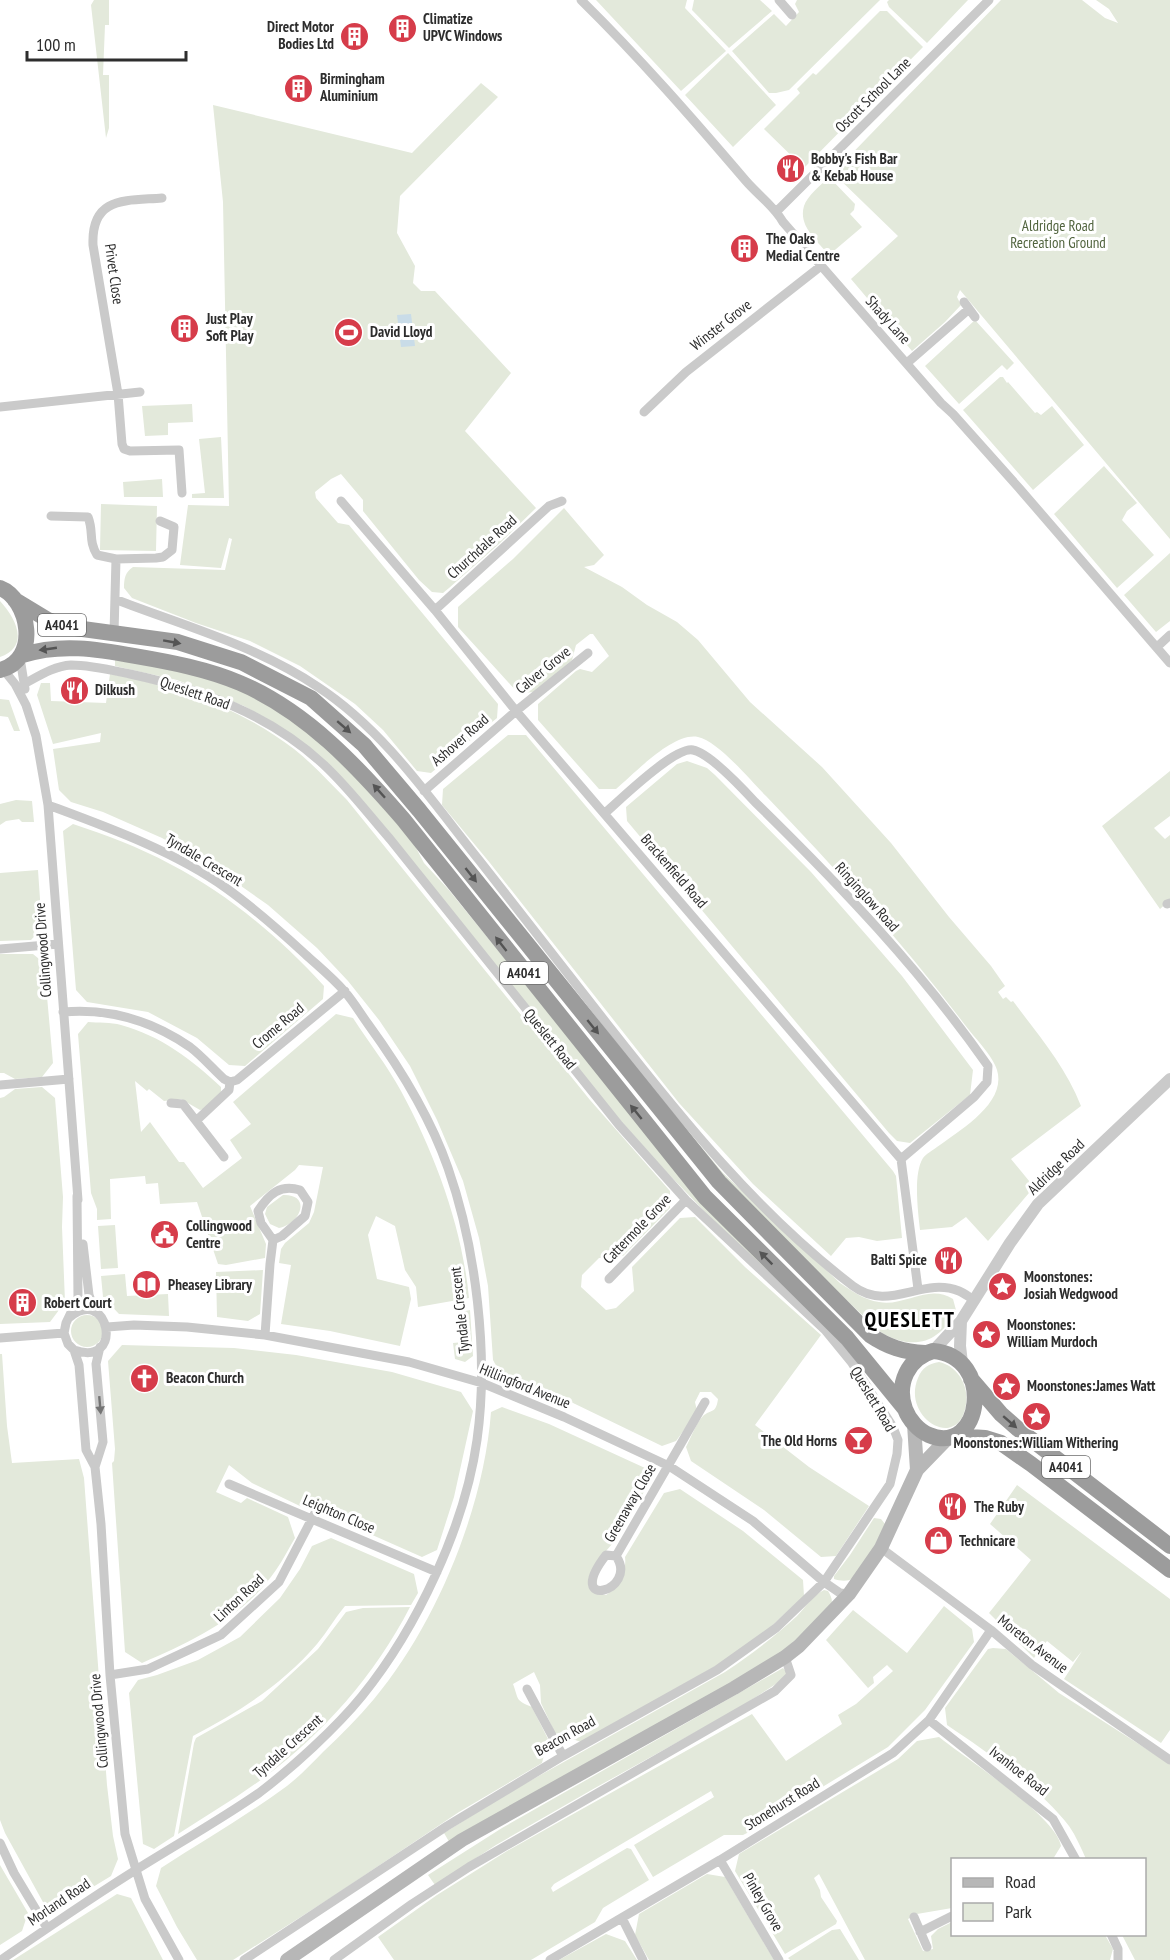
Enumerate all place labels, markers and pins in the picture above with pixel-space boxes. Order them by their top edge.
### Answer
place label: Climatize UPVC Windows [423,9,502,45]
building icon: Climatize UPVC Windows [386,12,418,44]
place label: Direct Motor Bodies Ltd [267,17,335,53]
building icon: Direct Motor Bodies Ltd [339,20,371,52]
place label: Birmingham Aluminium [319,69,385,105]
building icon: Birmingham Aluminium [283,72,315,104]
place label: Bobby's Fish Bar & Kebab House [811,149,898,185]
restaurant icon: Bobby's Fish Bar & Kebab House [774,152,806,184]
place label: The Oaks Medial Centre [766,229,840,265]
building icon: The Oaks Medial Centre [729,232,761,264]
place label: Just Play Soft Play [205,309,254,345]
building icon: Just Play Soft Play [169,312,201,344]
sports icon: David Lloyd [333,316,365,348]
place label: David Lloyd [370,322,433,341]
restaurant icon: Dilkush [58,674,90,706]
place label: Dilkush [95,680,135,699]
place label: Collingwood Centre [186,1216,252,1252]
public building icon: Collingwood Centre [149,1219,181,1251]
restaurant icon: Balti Spice [932,1244,964,1276]
place label: Balti Spice [871,1250,927,1269]
place label: Moonstones: Josiah Wedgwood [1023,1267,1118,1303]
library icon: Pheasey Library [131,1269,163,1301]
place icon: Moonstones: Josiah Wedgwood [987,1270,1019,1302]
place label: Pheasey Library [168,1275,253,1294]
building icon: Robert Court [7,1287,39,1319]
place label: Robert Court [44,1293,112,1312]
place label: Moonstones: William Murdoch [1006,1315,1098,1351]
place icon: Moonstones: William Murdoch [970,1318,1002,1350]
church icon: Beacon Church [129,1362,161,1394]
place label: Beacon Church [166,1368,244,1387]
place icon: Moonstones:James Watt [990,1370,1022,1402]
place label: Moonstones:James Watt [1027,1376,1156,1395]
place icon: Moonstones:William Withering [1020,1400,1052,1432]
bar icon: The Old Horns [842,1425,874,1457]
place label: The Old Horns [761,1431,837,1450]
place label: Moonstones:William Withering [953,1433,1119,1452]
restaurant icon: The Ruby [937,1491,969,1523]
place label: The Ruby [974,1497,1025,1516]
shop icon: Technicare [922,1525,954,1557]
place label: Technicare [959,1531,1015,1550]

